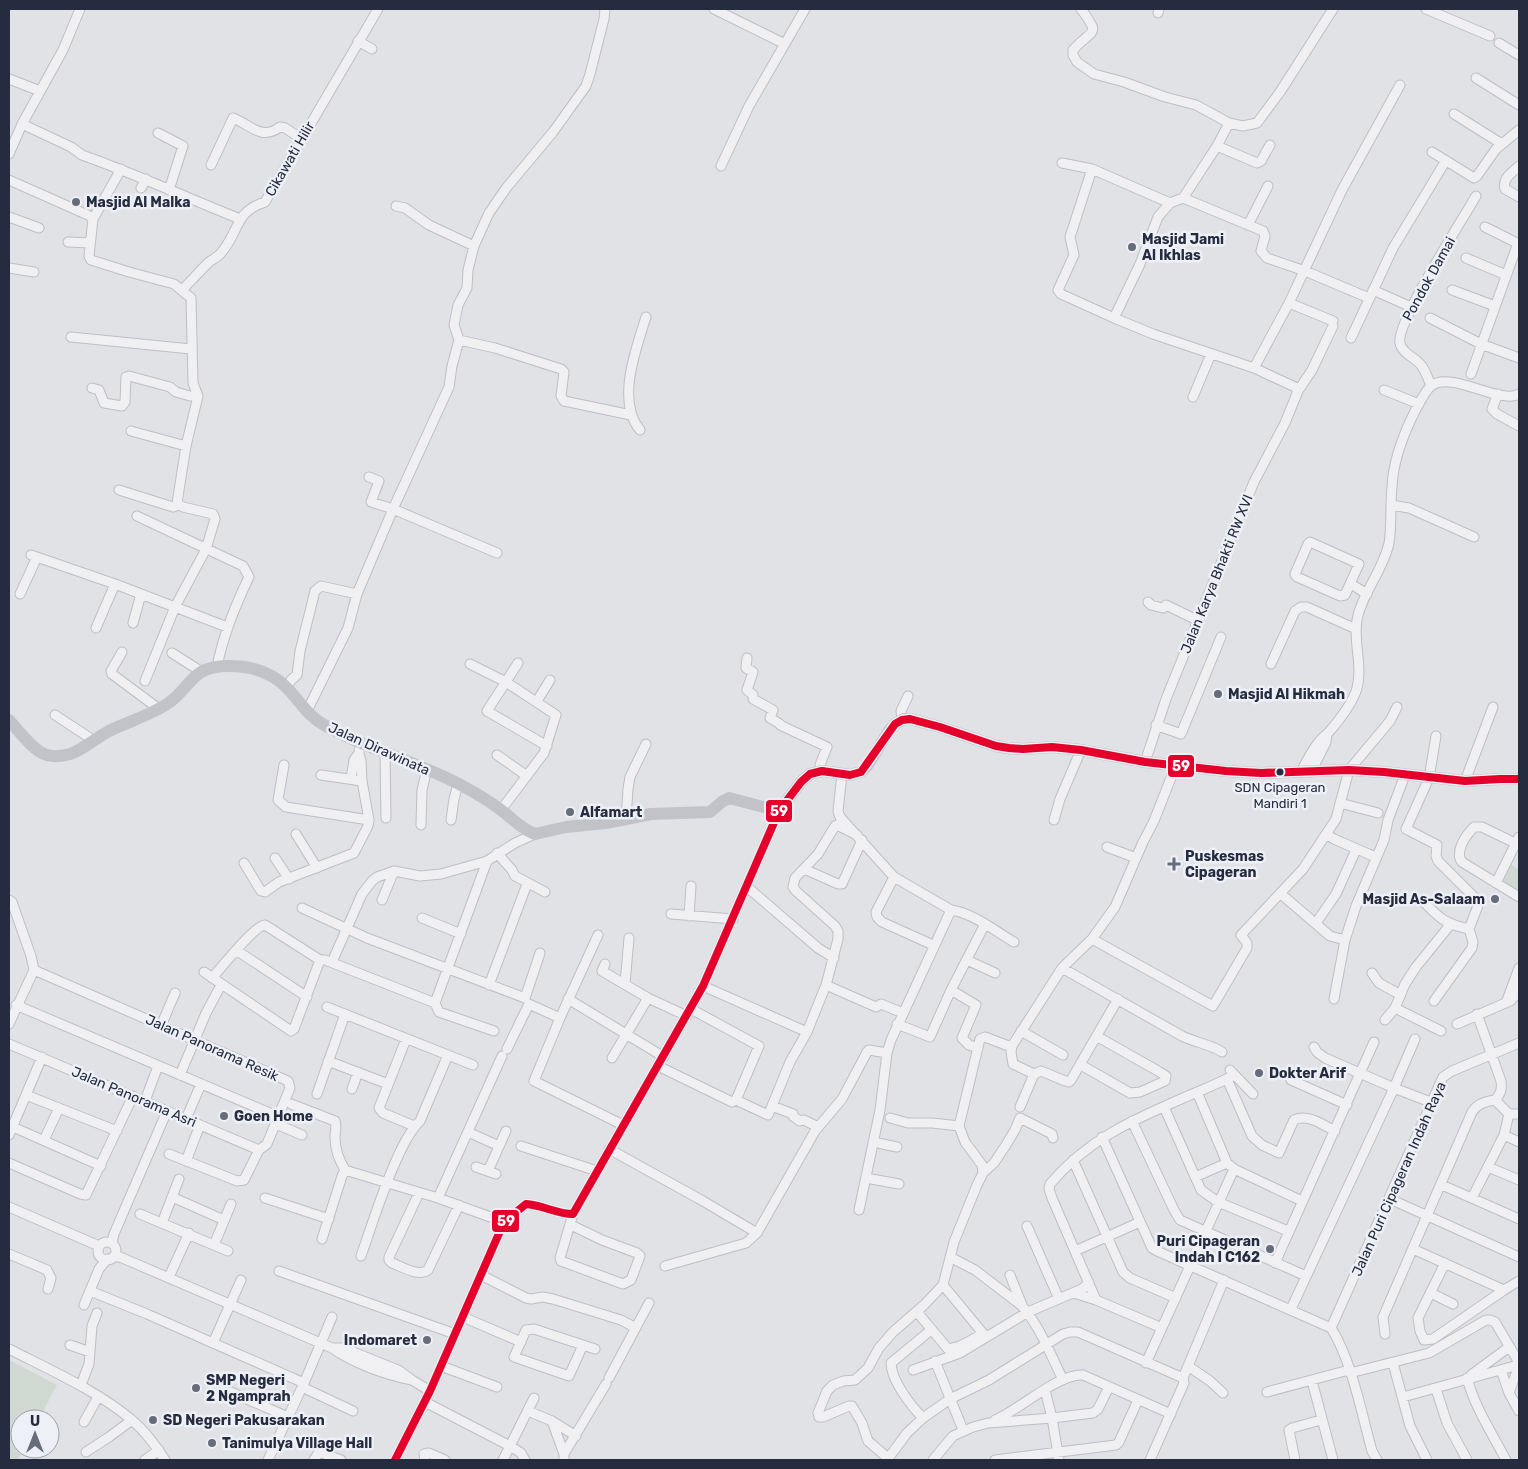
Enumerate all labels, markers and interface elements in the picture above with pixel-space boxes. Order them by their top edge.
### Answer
street label: Cikawati Hilir [262,118,319,200]
place label: Masjid Al Malka [86,194,190,211]
marker: Masjid Al Malka [70,196,82,208]
place label: Masjid Jami Al Ikhlas [1142,231,1224,264]
street label: Pondok Damai [1399,234,1459,324]
marker: Masjid Jami Al Ikhlas [1126,241,1138,253]
street label: Jalan Karya Bhakti RW XVI [1177,492,1257,656]
place label: Masjid Al Hikmah [1228,686,1345,703]
marker: Masjid Al Hikmah [1212,688,1224,700]
street label: Jalan Dirawinata [326,719,432,779]
line badge: 59 [1167,754,1195,778]
text: 59 [1172,758,1190,775]
marker: SDN Cipageran Mandiri 1 [1275,767,1285,777]
place label: SDN Cipageran Mandiri 1 [1235,780,1325,811]
line badge: 59 [765,799,793,823]
text: 59 [770,803,788,820]
place label: Alfamart [580,804,643,821]
marker: Alfamart [564,806,576,818]
place label: Puskesmas Cipageran [1185,848,1264,881]
marker: Puskesmas Cipageran [1167,857,1181,871]
place label: Masjid As-Salaam [1363,891,1485,908]
marker: Masjid As-Salaam [1489,893,1501,905]
street label: Jalan Panorama Resik [143,1011,282,1085]
street label: Jalan Panorama Asri [69,1063,199,1131]
place label: Dokter Arif [1269,1065,1347,1082]
marker: Dokter Arif [1253,1067,1265,1079]
street label: Jalan Puri Cipageran Indah Raya [1348,1079,1450,1279]
place label: Goen Home [234,1108,313,1125]
marker: Goen Home [218,1110,230,1122]
line badge: 59 [491,1209,520,1233]
text: 59 [497,1213,515,1230]
place label: Puri Cipageran Indah I C162 [1157,1233,1260,1266]
marker: Puri Cipageran Indah I C162 [1264,1243,1276,1255]
place label: Indomaret [344,1332,417,1349]
marker: Indomaret [421,1334,433,1346]
place label: SMP Negeri 2 Ngamprah [206,1372,291,1405]
marker: SMP Negeri 2 Ngamprah [190,1382,202,1394]
north arrow [10,1409,60,1459]
place label: SD Negeri Pakusarakan [163,1412,325,1429]
text: U [30,1413,40,1430]
marker: SD Negeri Pakusarakan [147,1414,159,1426]
place label: Tanimulya Village Hall [222,1435,372,1452]
marker: Tanimulya Village Hall [206,1437,218,1449]

